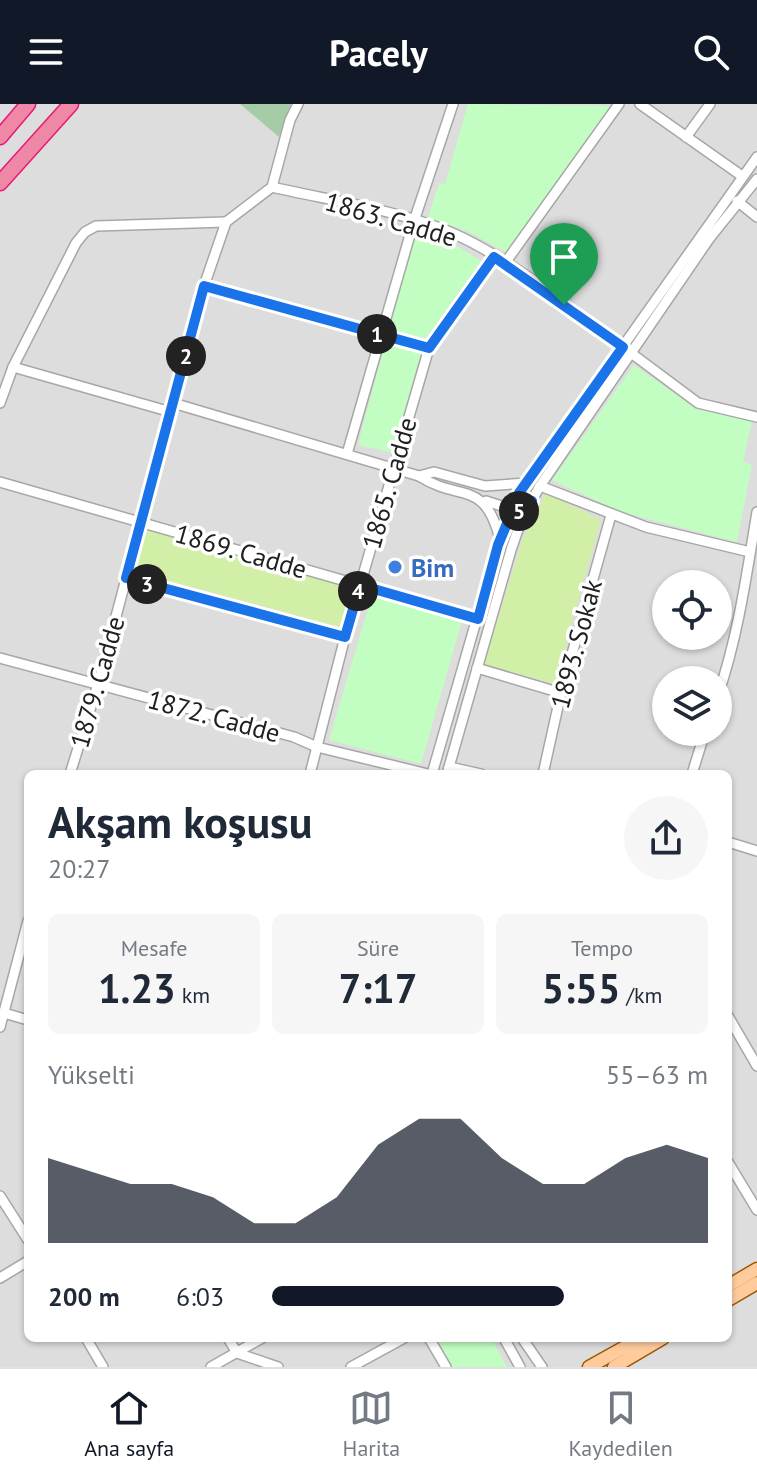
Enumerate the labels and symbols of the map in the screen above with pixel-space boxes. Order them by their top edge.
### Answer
street label: 1863. Cadde [321,184,461,254]
pin [530,223,598,305]
pin: 1 [357,314,397,354]
pin: 2 [166,336,206,376]
street label: 1865. Cadde [354,413,424,553]
pin: 5 [499,491,539,531]
street label: 1869. Cadde [171,516,311,586]
place label: Bim [411,551,454,584]
marker: Bim [386,558,404,576]
pin: 3 [127,564,167,604]
pin: 4 [338,571,378,611]
street label: 1893. Sokak [543,575,609,712]
street label: 1879. Cadde [62,612,132,752]
street label: 1872. Cadde [144,683,284,749]

